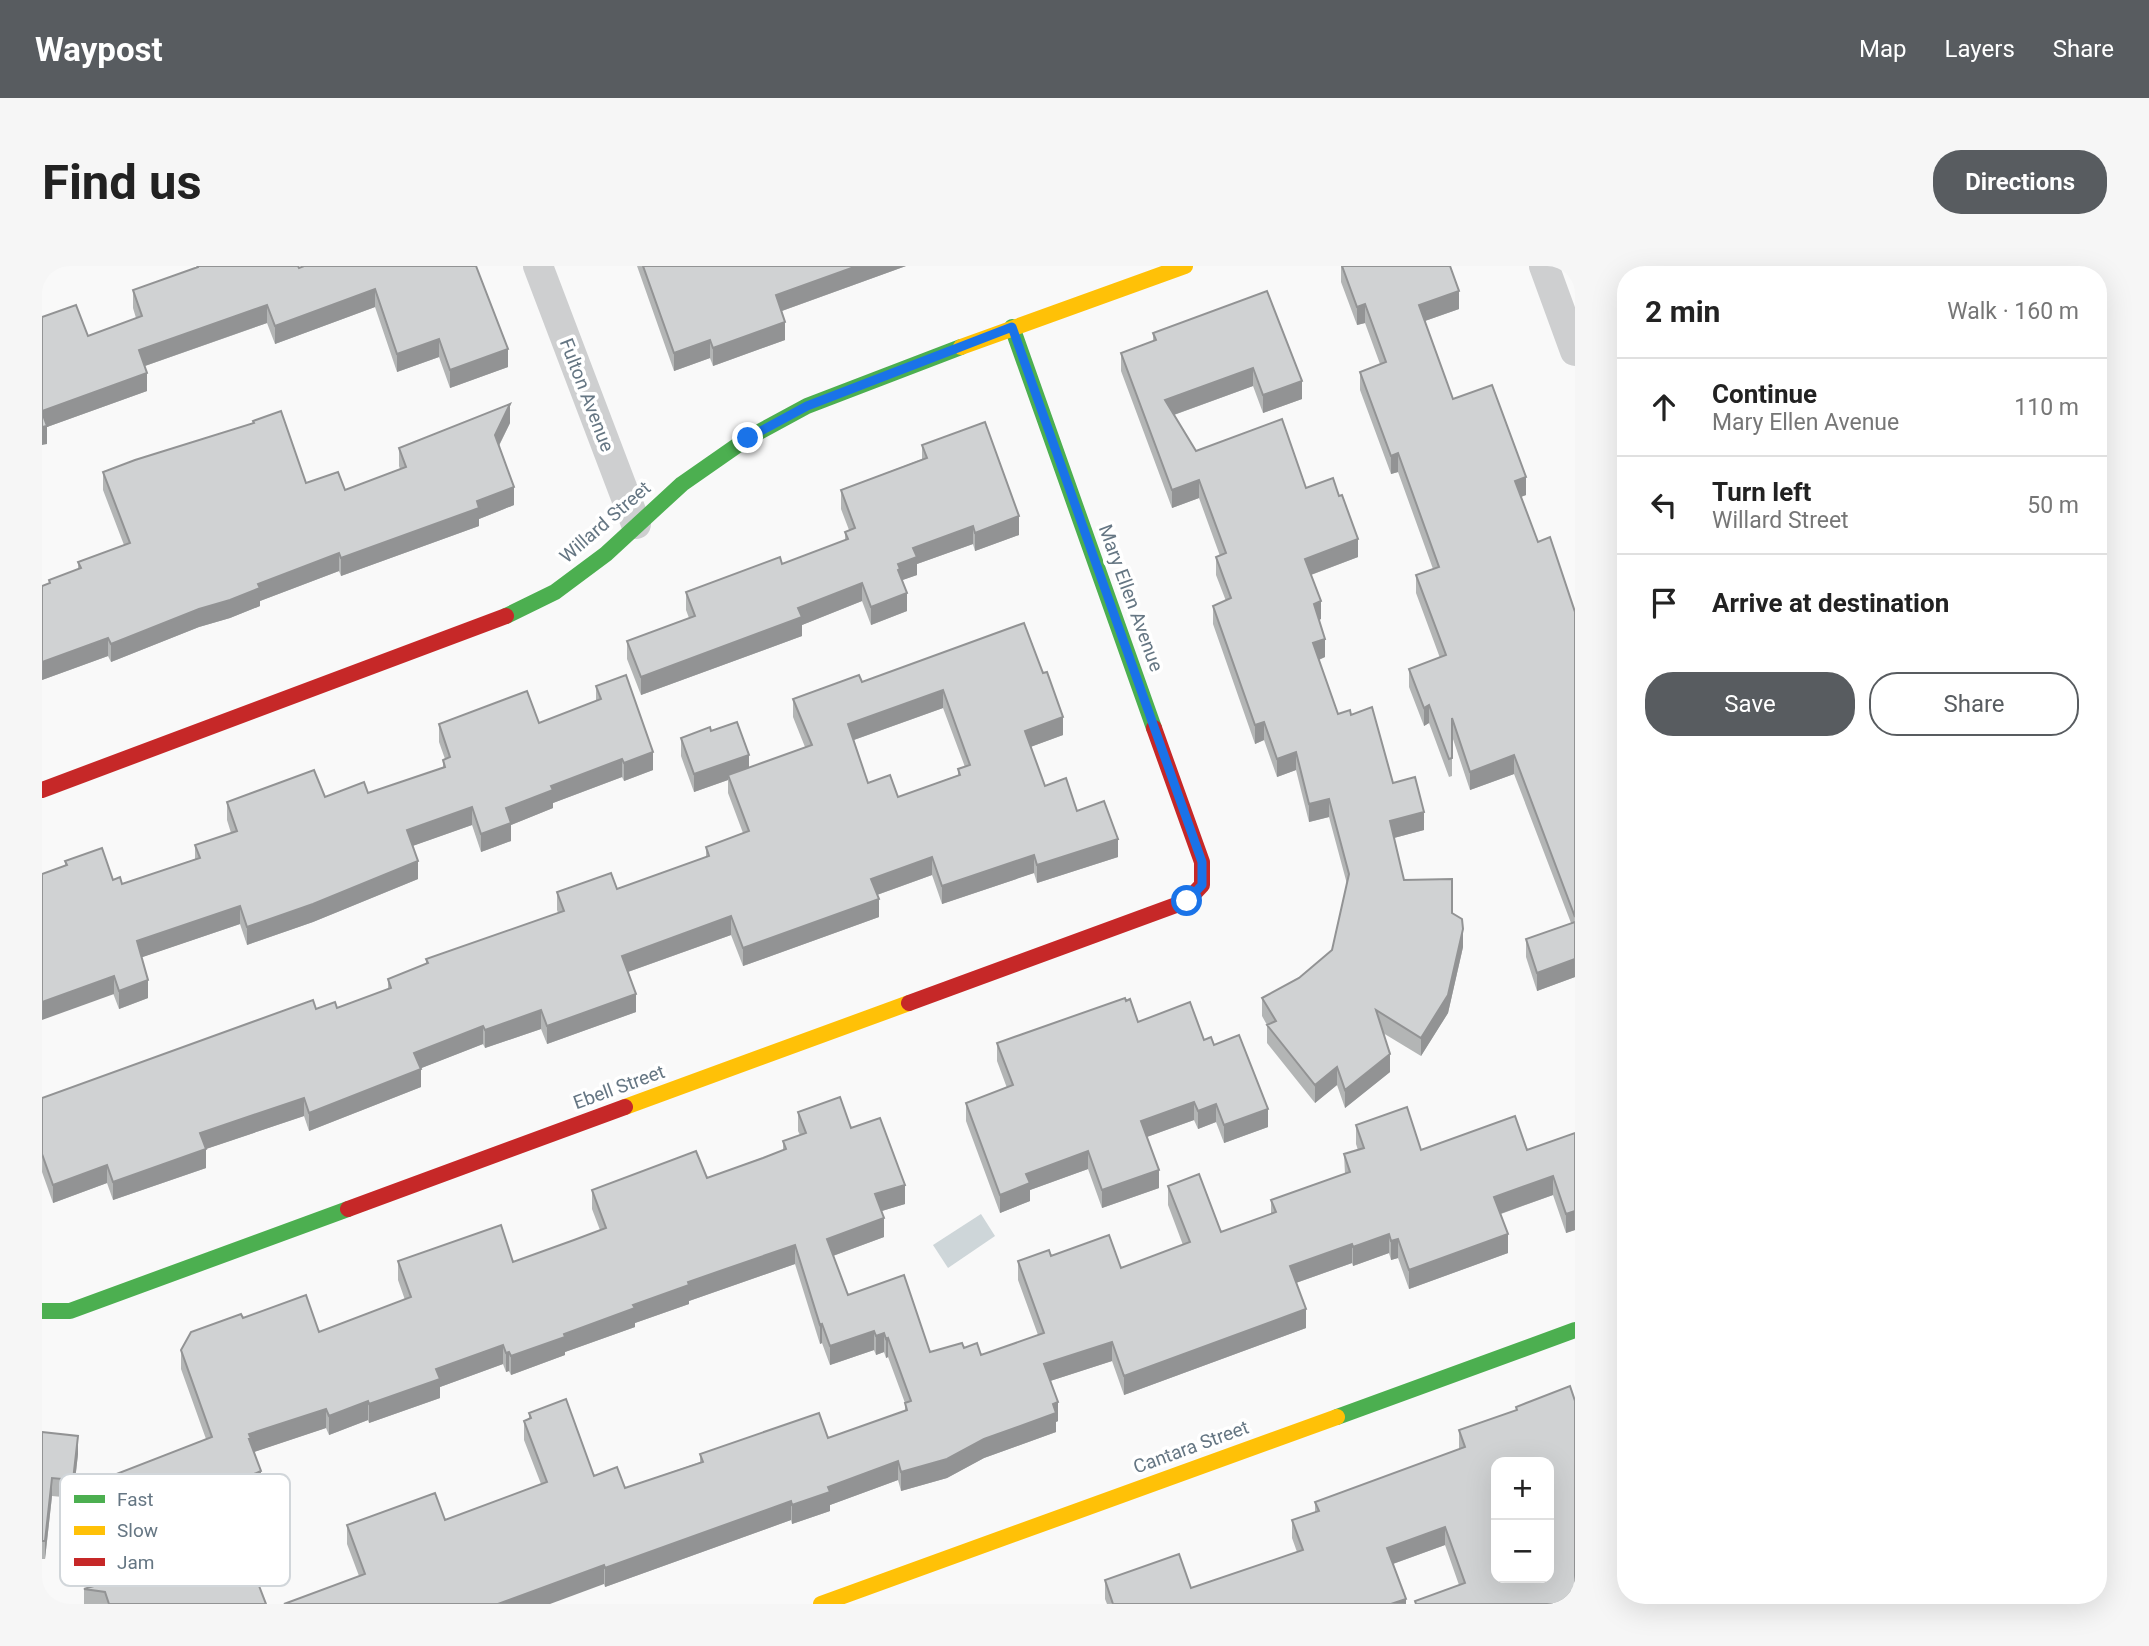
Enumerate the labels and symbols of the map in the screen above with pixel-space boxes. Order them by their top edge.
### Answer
street label: Fulton Avenue [555,335,619,455]
route end [732,422,763,453]
street label: Willard Street [555,476,655,568]
street label: Mary Ellen Avenue [1094,521,1168,675]
route start [1171,885,1202,916]
street label: Ebell Street [570,1060,668,1114]
street label: Cantara Street [1130,1416,1252,1478]
legend [60,1474,290,1586]
text: Fast [117,1488,154,1511]
text: Slow [117,1519,158,1542]
text: Jam [117,1551,154,1574]

